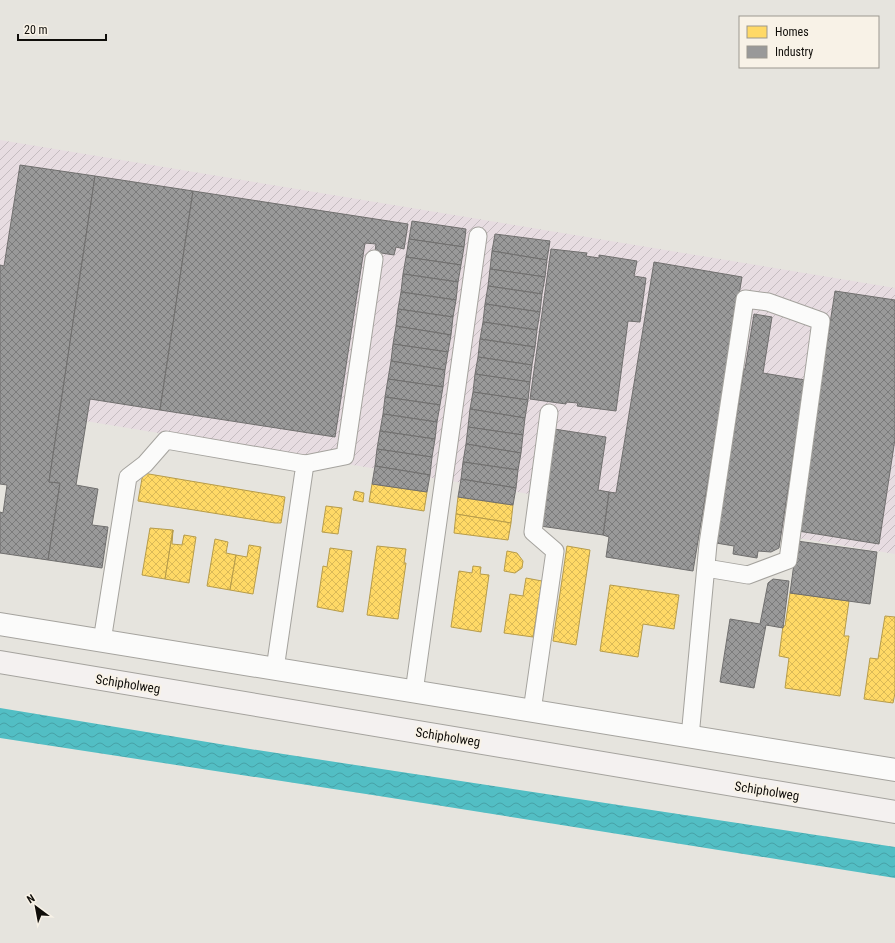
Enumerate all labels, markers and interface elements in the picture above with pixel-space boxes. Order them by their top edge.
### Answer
scale bar [18,16,106,42]
legend [739,16,879,68]
text: 20 m [24,23,48,37]
text: Homes [775,25,809,39]
text: Industry [775,45,813,59]
street label: Schipholweg [95,671,161,697]
street label: Schipholweg [415,724,481,750]
street label: Schipholweg [734,778,800,804]
north arrow [16,887,56,927]
text: N [25,892,37,906]

